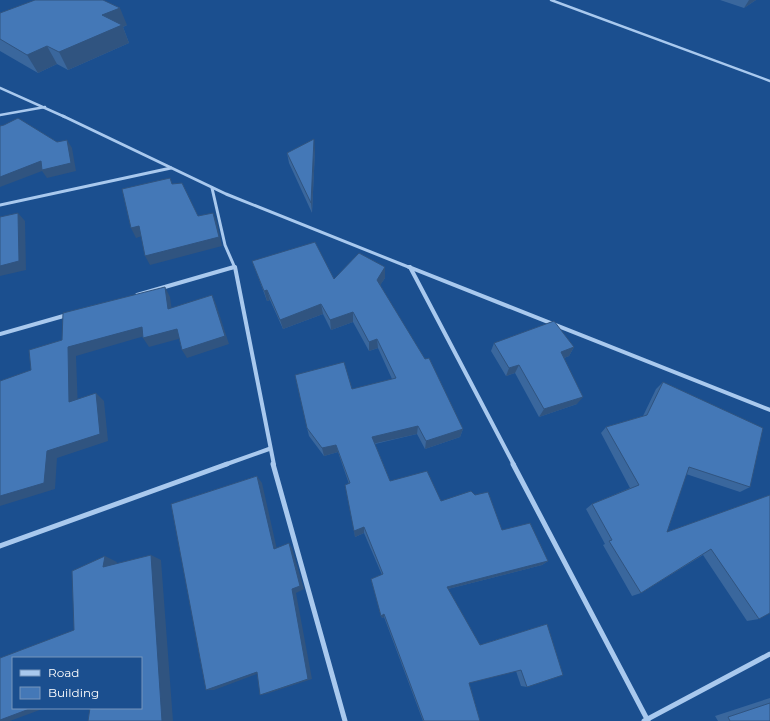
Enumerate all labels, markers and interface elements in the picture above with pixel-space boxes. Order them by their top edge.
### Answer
legend [12,657,142,709]
text: Road [48,665,79,680]
text: Building [48,685,99,700]

